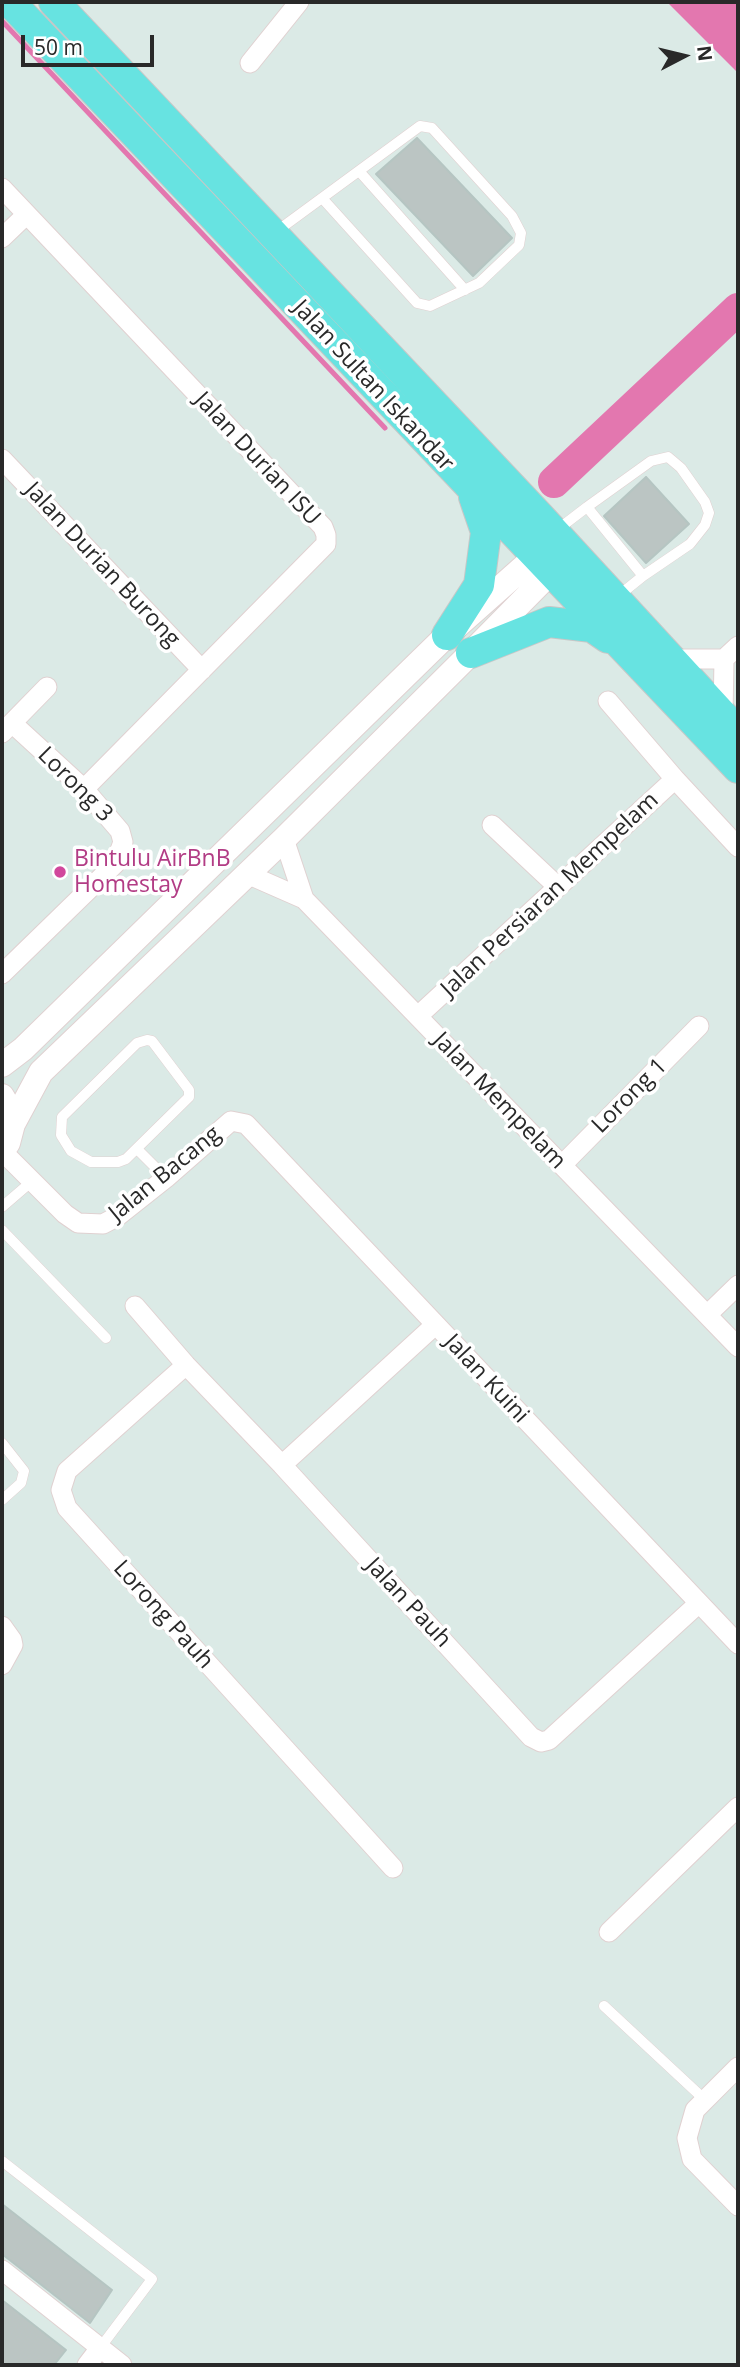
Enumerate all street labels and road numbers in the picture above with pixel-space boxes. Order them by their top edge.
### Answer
street label: Jalan Sultan Iskandar [287,295,459,477]
street label: Jalan Durian ISU [188,387,326,531]
street label: Jalan Durian Burong [18,477,186,653]
street label: Lorong 3 [32,742,118,828]
street label: Jalan Persiaran Mempelam [436,787,664,1003]
street label: Jalan Mempelam [427,1027,571,1175]
street label: Lorong 1 [587,1053,673,1139]
street label: Jalan Bacang [104,1121,226,1227]
street label: Jalan Kuini [438,1329,534,1429]
street label: Jalan Pauh [360,1552,456,1654]
street label: Lorong Pauh [107,1555,219,1675]

